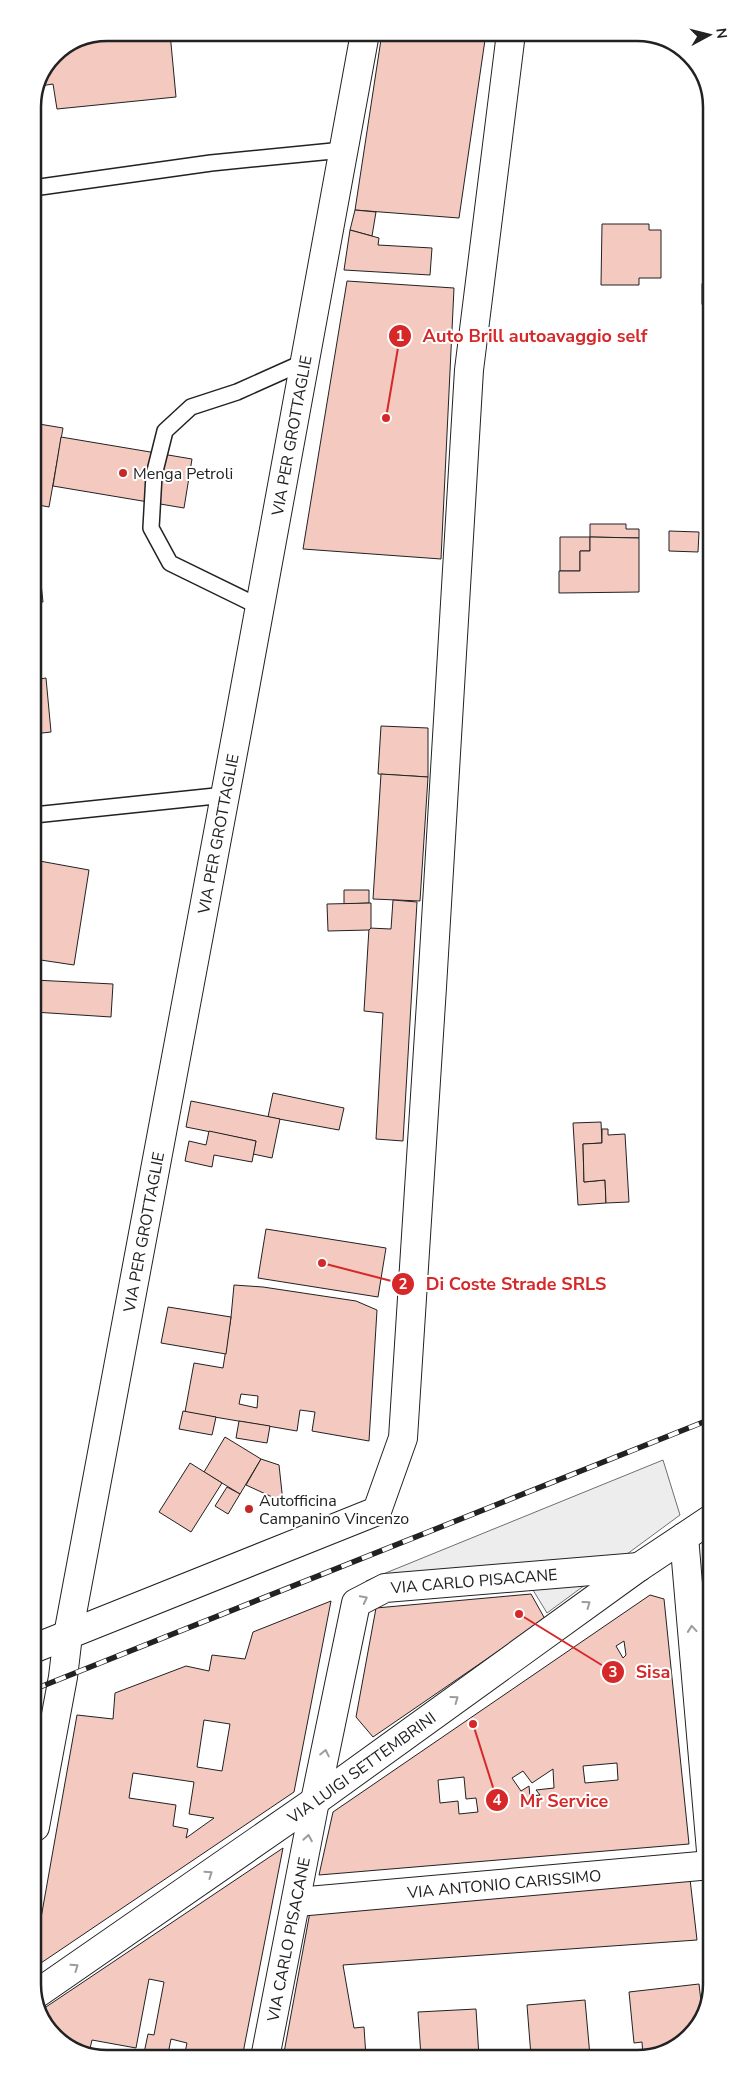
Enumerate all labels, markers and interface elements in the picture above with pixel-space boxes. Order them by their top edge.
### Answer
north arrow [684,10,734,60]
text: N [711,27,731,40]
callout: Auto Brill autoavaggio self [388,319,658,352]
text: Auto Brill autoavaggio self [423,324,648,348]
text: 1 [395,326,405,346]
street label: VIA PER GROTTAGLIE [267,354,318,519]
place label: Menga Petroli [133,463,233,485]
marker: Menga Petroli [117,467,129,479]
street label: VIA PER GROTTAGLIE [193,752,245,917]
street label: VIA PER GROTTAGLIE [118,1150,170,1315]
callout: Di Coste Strade SRLS [390,1267,616,1300]
text: Di Coste Strade SRLS [426,1272,606,1296]
text: 2 [398,1274,408,1294]
place label: Autofficina Campanino Vincenzo [259,1490,409,1530]
marker: Autofficina Campanino Vincenzo [243,1503,255,1515]
street label: VIA CARLO PISACANE [389,1564,558,1600]
one-way arrow [359,1595,368,1605]
one-way arrow [581,1602,590,1610]
one-way arrow [686,1624,697,1632]
callout: Sisa [600,1655,680,1688]
text: Sisa [636,1660,670,1684]
text: 3 [608,1662,618,1682]
one-way arrow [450,1696,459,1706]
street label: VIA LUIGI SETTEMBRINI [283,1707,441,1829]
one-way arrow [319,1749,329,1758]
callout: Mr Service [484,1784,618,1817]
text: Mr Service [520,1789,608,1813]
text: 4 [492,1790,502,1810]
one-way arrow [302,1834,313,1842]
street label: VIA CARLO PISACANE [262,1855,316,2025]
street label: VIA ANTONIO CARISSIMO [405,1865,602,1904]
one-way arrow [203,1871,213,1880]
one-way arrow [69,1964,79,1973]

